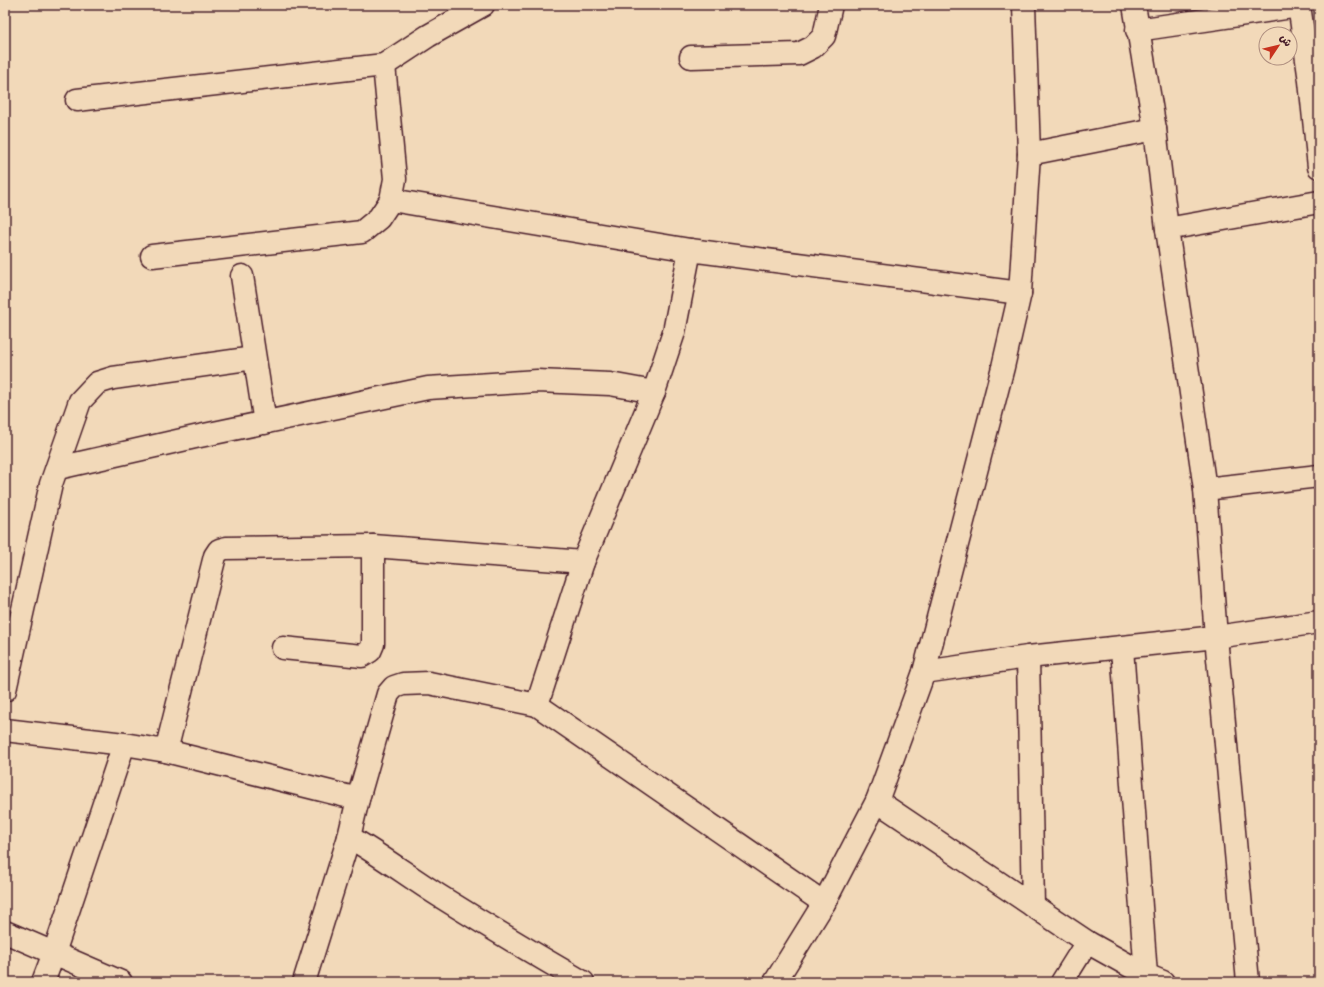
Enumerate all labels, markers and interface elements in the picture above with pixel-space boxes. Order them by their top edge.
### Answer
north arrow [1258,26,1298,66]
text: ش [1275,31,1296,51]

